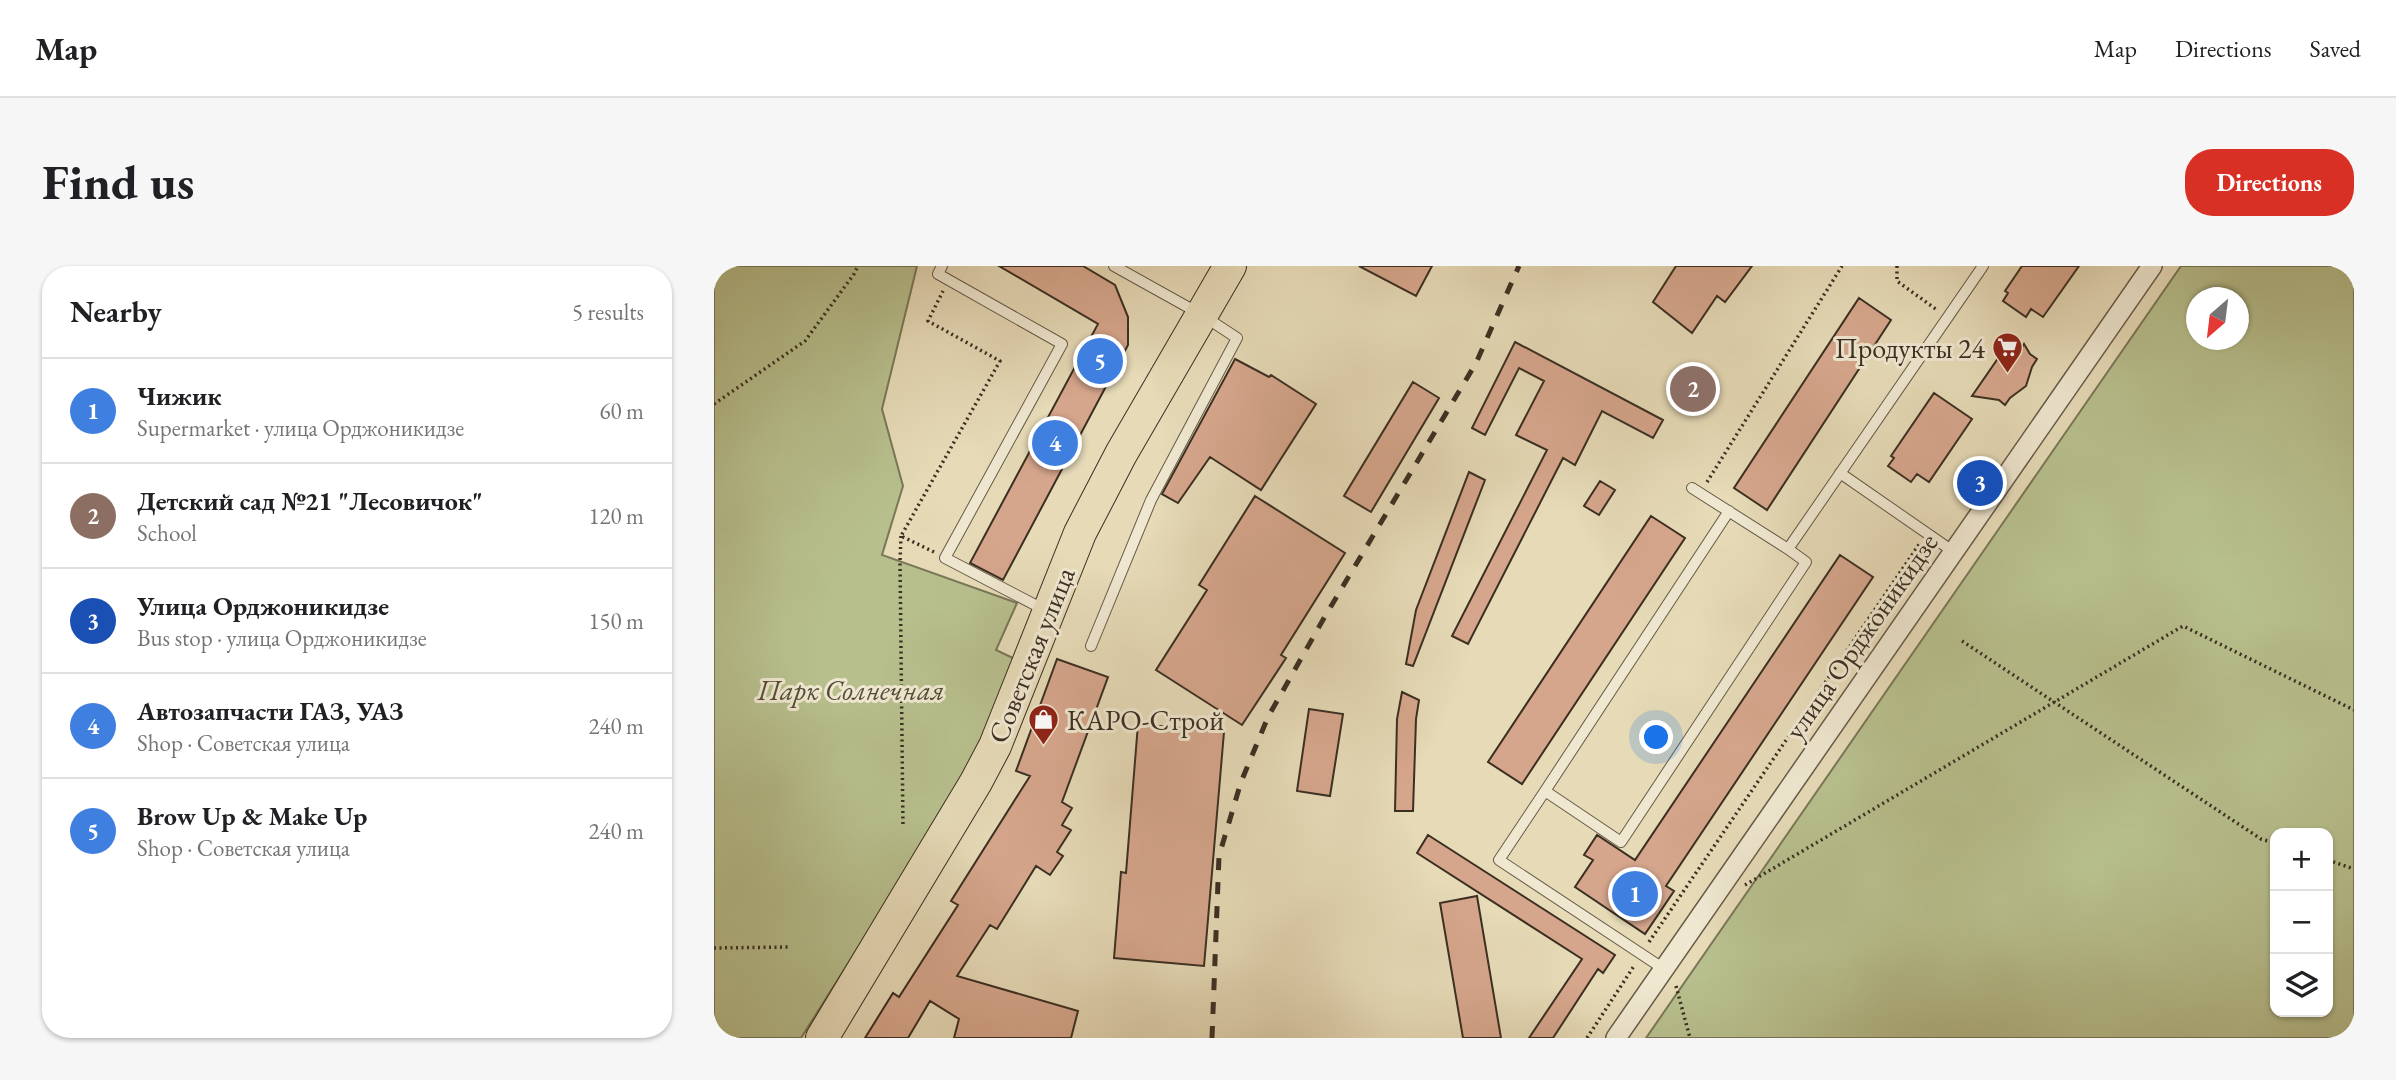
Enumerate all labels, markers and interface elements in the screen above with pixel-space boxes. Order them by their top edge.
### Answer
text: Map [35,27,97,70]
text: Map [2094,33,2137,64]
text: Directions [2175,33,2272,64]
text: Saved [2310,33,2361,64]
button: Directions [2185,149,2354,216]
text: Find us [42,150,194,214]
north arrow [2186,287,2249,350]
text: Nearby [70,292,162,331]
text: 5 results [572,297,644,327]
place label: Продукты 24 [1835,330,1986,366]
supermarket icon: Продукты 24 [1991,331,2025,375]
pin: 5 [1077,335,1123,387]
pin: 2 [1670,363,1716,415]
text: Чижик [137,379,222,413]
text: 1 [87,396,99,426]
text: 60 m [599,396,644,426]
text: Supermarket · улица Орджоникидзе [137,413,464,443]
pin: 4 [1032,417,1078,469]
pin: 3 [1957,457,2003,509]
text: Детский сад №21 "Лесовичок" [137,484,483,518]
text: 2 [87,501,99,531]
text: 120 m [588,501,644,531]
text: School [137,518,197,548]
street label: улица Орджоникидзе [1776,526,1946,746]
street label: Советская улица [979,561,1083,748]
text: Улица Орджоникидзе [137,589,389,623]
text: 3 [87,606,99,636]
text: 150 m [588,606,644,636]
text: Bus stop · улица Орджоникидзе [137,623,427,653]
park label: Парк Солнечная [757,672,944,708]
text: Автозапчасти ГАЗ, УАЗ [137,694,404,728]
place label: КАРО-Строй [1067,702,1224,738]
shop icon: КАРО-Строй [1027,703,1061,747]
text: 4 [87,711,99,741]
text: 240 m [588,711,644,741]
your location [1639,720,1673,754]
text: Shop · Советская улица [137,728,350,758]
text: Brow Up & Make Up [137,799,367,833]
text: 5 [87,816,99,846]
text: 240 m [588,816,644,846]
map controls [2270,828,2333,1017]
button: + [2270,828,2333,891]
text: Shop · Советская улица [137,833,350,863]
pin: 1 [1612,868,1658,920]
button: − [2270,891,2333,954]
button: layers [2270,954,2333,1017]

